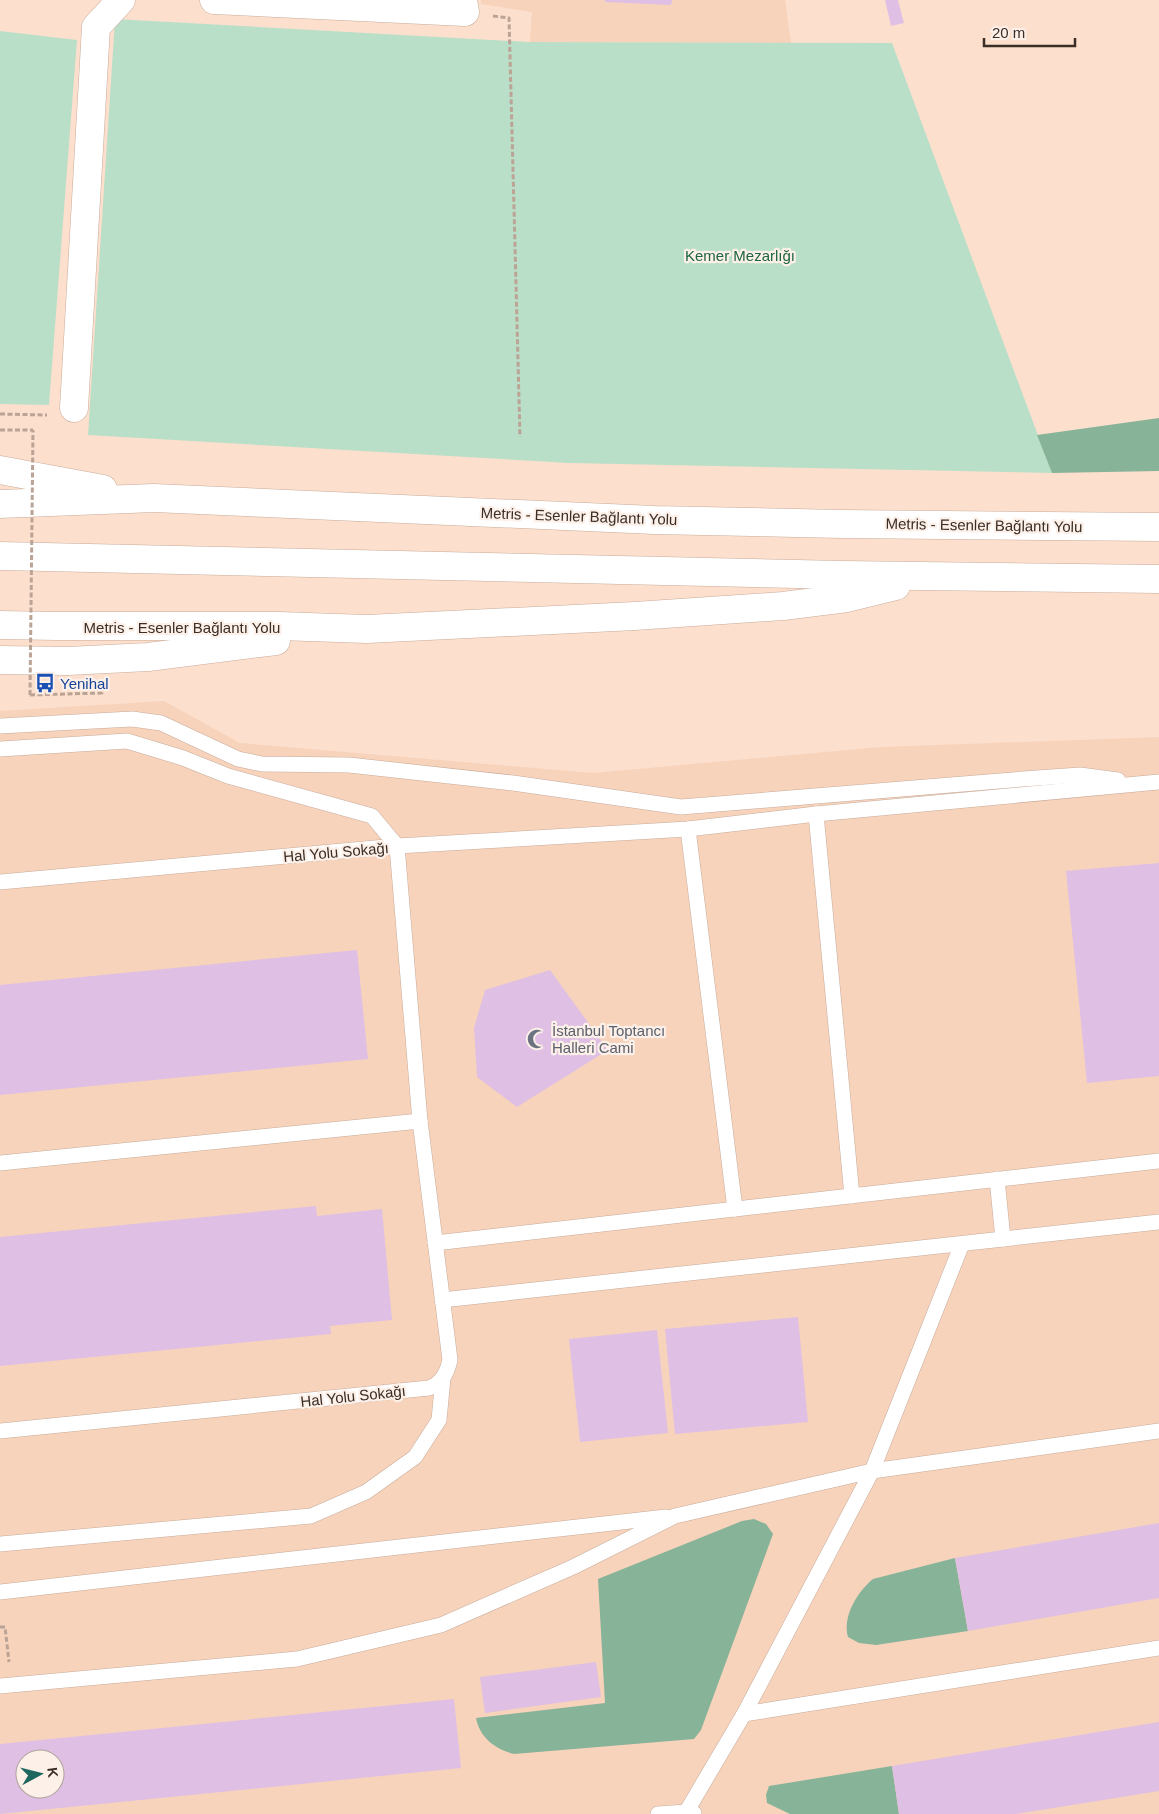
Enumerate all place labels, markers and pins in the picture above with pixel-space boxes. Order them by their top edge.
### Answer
bus stop icon: Yenihal [34,672,56,694]
place label: Yenihal [60,675,109,692]
place label: İstanbul Toptancı Halleri Cami [552,1022,665,1056]
mosque icon: İstanbul Toptancı Halleri Cami [526,1028,548,1050]

